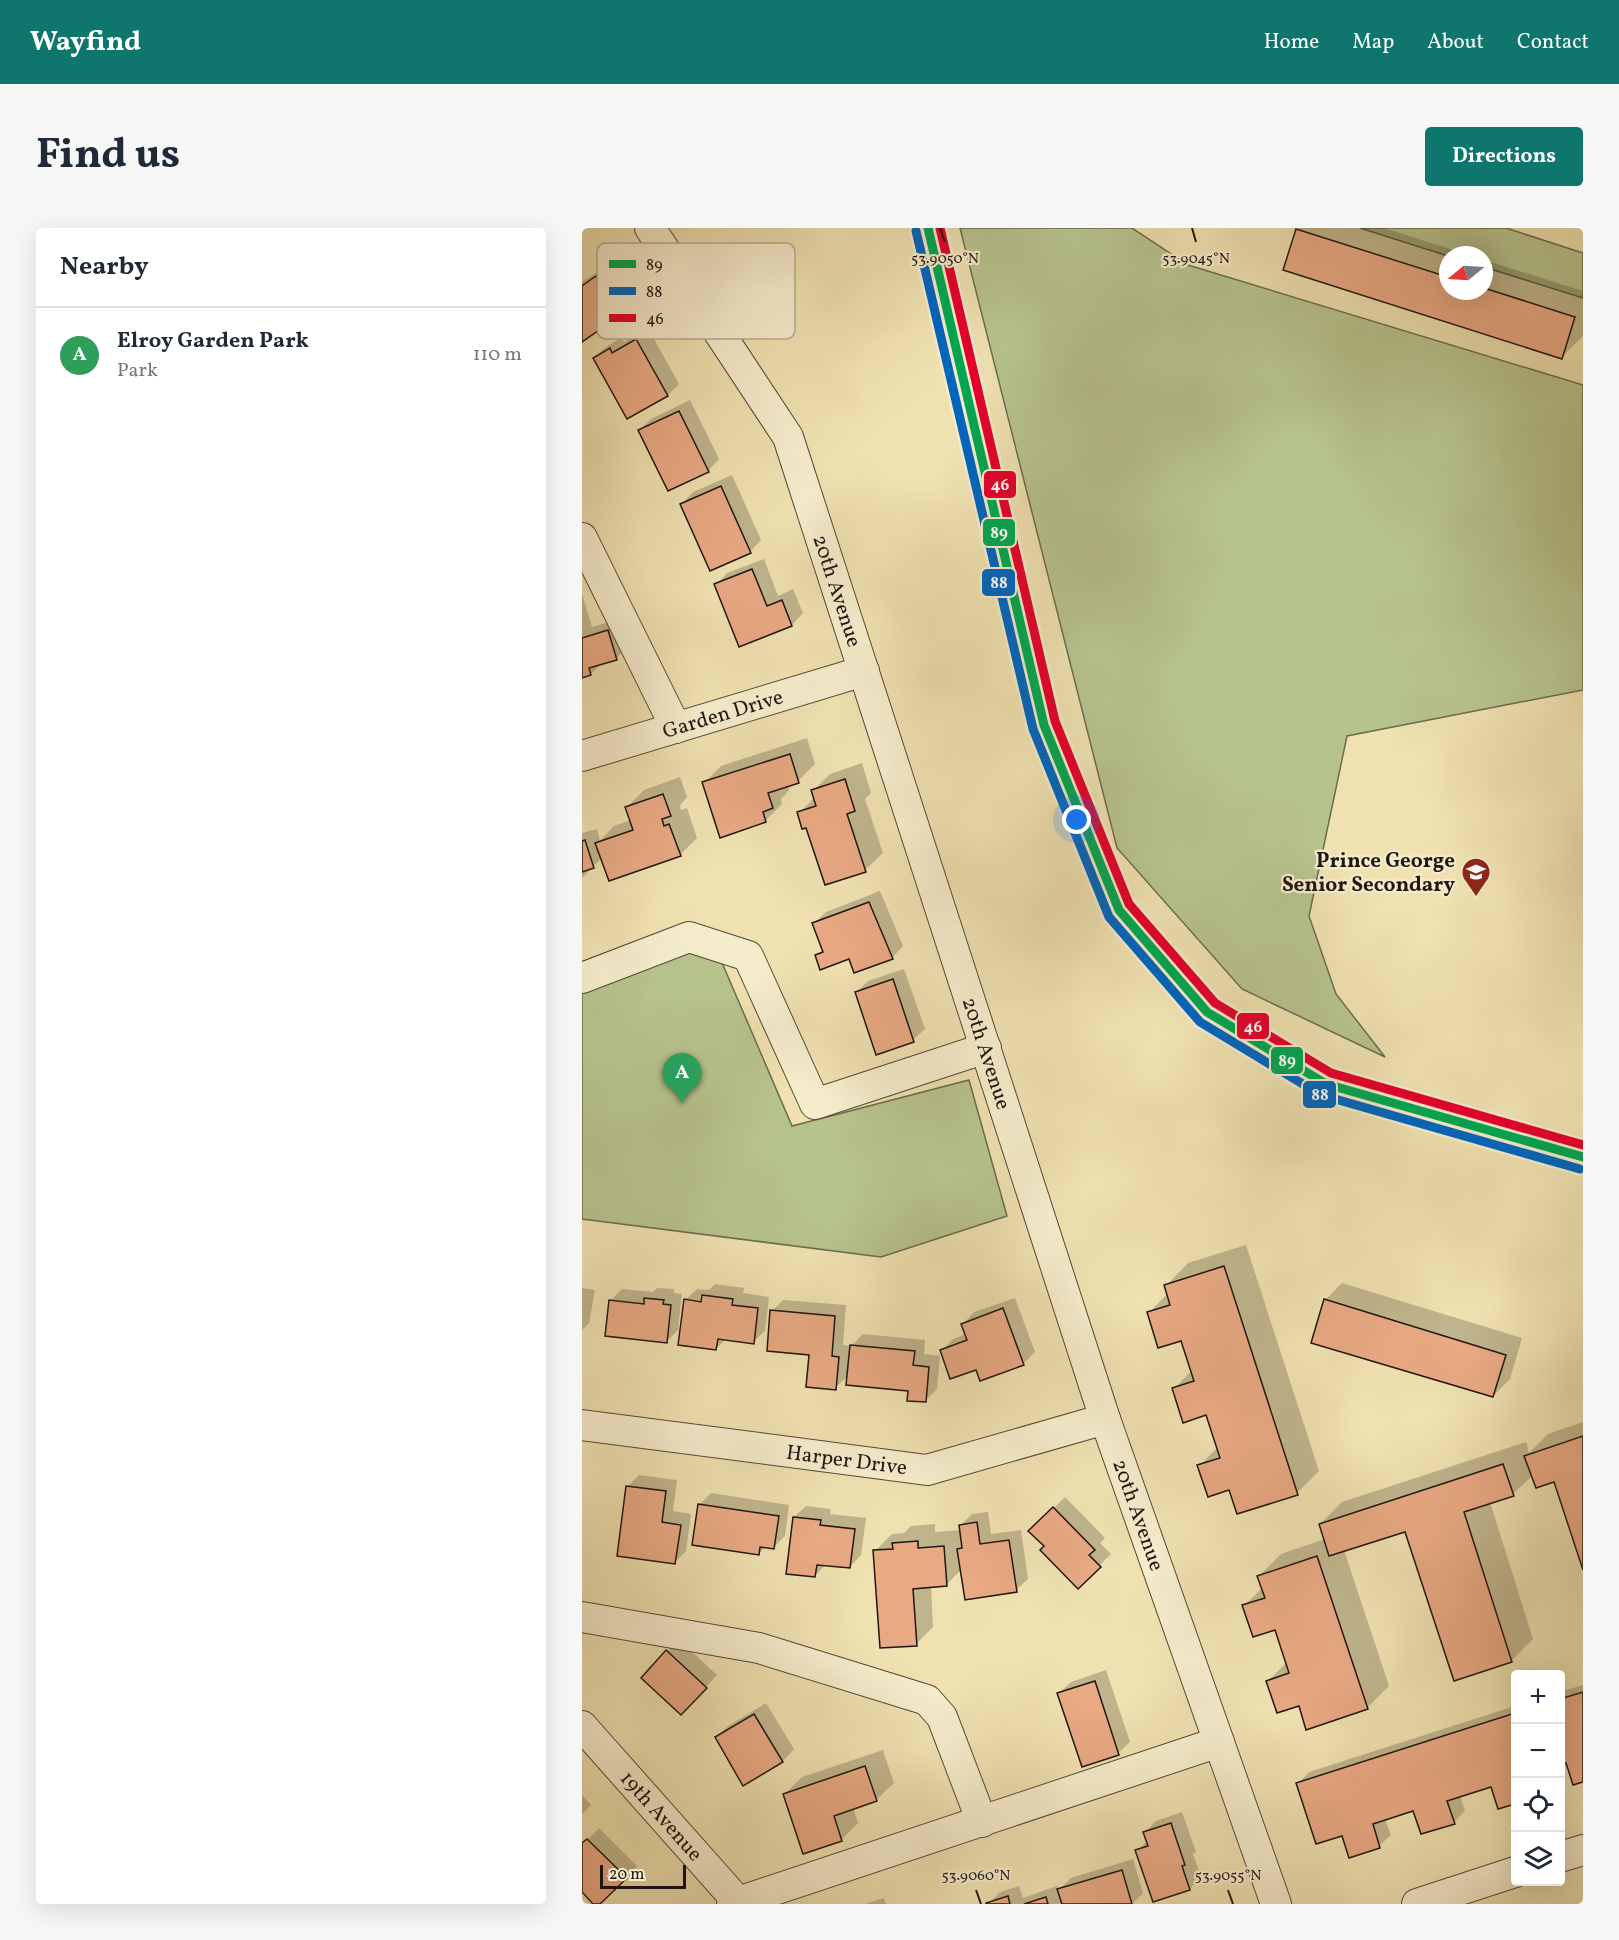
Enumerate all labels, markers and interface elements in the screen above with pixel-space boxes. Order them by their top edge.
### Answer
text: Wayfind [30,23,141,62]
text: Home [1264,28,1319,57]
text: Map [1352,28,1394,57]
text: About [1427,28,1484,57]
text: Contact [1517,28,1589,57]
text: Find us [36,127,180,186]
button: Directions [1425,127,1583,186]
legend [597,243,795,339]
north arrow [1439,246,1493,300]
text: Nearby [60,249,149,285]
text: 53.9050°N [911,249,979,270]
text: 53.9045°N [1162,249,1230,270]
text: 89 [646,255,662,277]
text: 88 [646,282,662,304]
text: 46 [646,309,664,331]
text: Elroy Garden Park [117,326,309,357]
text: A [72,341,87,369]
text: 110 m [473,341,522,369]
text: Park [117,357,158,385]
line badge: 46 [983,470,1017,499]
text: 46 [991,475,1009,497]
line badge: 89 [982,518,1016,547]
text: 89 [990,523,1008,545]
street label: 20th Avenue [804,531,868,651]
line badge: 88 [981,568,1016,597]
text: 88 [990,573,1008,595]
street label: Garden Drive [659,683,787,747]
your location [1062,805,1091,834]
place label: Prince George Senior Secondary [1282,847,1455,900]
school or university icon: Prince George Senior Secondary [1460,856,1492,898]
street label: 20th Avenue [954,994,1017,1114]
line badge: 46 [1236,1012,1270,1040]
text: 46 [1244,1017,1262,1039]
line badge: 89 [1270,1046,1304,1075]
text: 89 [1278,1051,1296,1073]
pin: A [662,1054,702,1103]
line badge: 88 [1302,1080,1337,1109]
text: 88 [1311,1085,1329,1107]
street label: Harper Drive [784,1439,909,1483]
street label: 20th Avenue [1104,1456,1170,1575]
map controls [1511,1670,1565,1886]
button: + [1511,1670,1565,1724]
button: − [1511,1724,1565,1778]
street label: 19th Avenue [613,1765,709,1868]
button: locate [1511,1778,1565,1832]
button: layers [1511,1832,1565,1886]
scale bar [600,1862,686,1890]
text: 20 m [609,1864,644,1886]
text: 53.9060°N [942,1866,1010,1887]
text: 53.9055°N [1195,1866,1261,1887]

